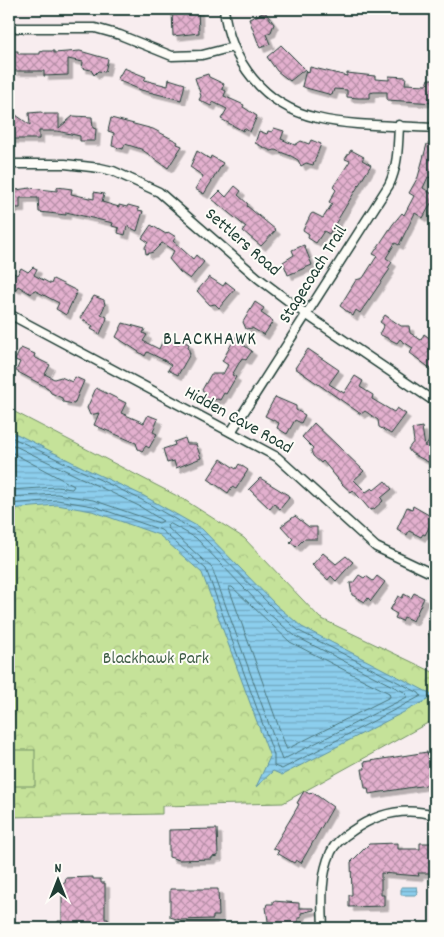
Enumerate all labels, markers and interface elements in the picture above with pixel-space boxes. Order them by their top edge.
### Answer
street label: Settlers Road [199,203,285,283]
street label: Stagecoach Trail [274,220,355,329]
district label: BLACKHAWK [163,327,257,354]
street label: Hidden Cave Road [179,381,297,461]
park label: Blackhawk Park [103,647,209,672]
north arrow [32,854,82,904]
text: N [55,859,62,879]

